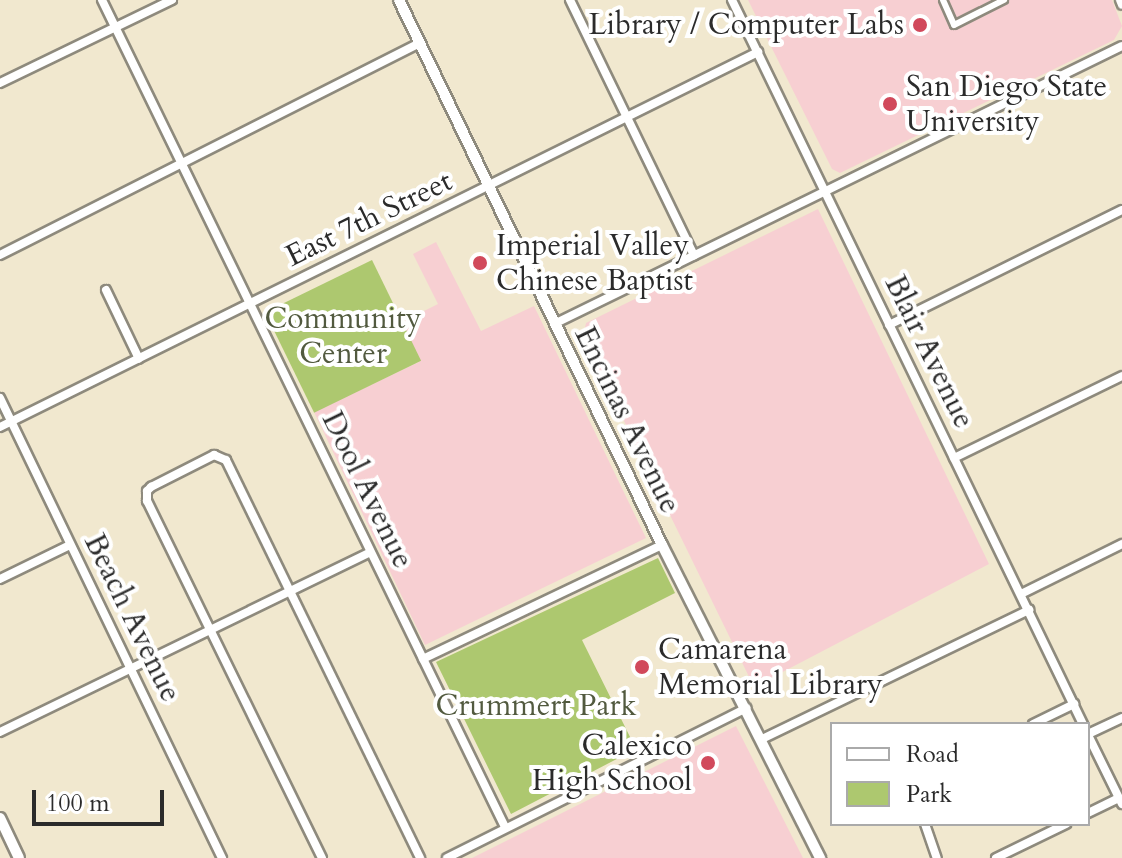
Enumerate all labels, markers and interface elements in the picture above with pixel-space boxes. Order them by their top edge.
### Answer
place label: Library / Computer Labs [588,7,904,43]
marker: Library / Computer Labs [911,16,929,34]
place label: San Diego State University [906,69,1107,140]
marker: San Diego State University [881,95,899,113]
street label: East 7th Street [280,163,458,275]
place label: Imperial Valley Chinese Baptist [496,228,693,298]
marker: Imperial Valley Chinese Baptist [471,254,489,272]
street label: Blair Avenue [877,270,981,434]
park label: Community Center [264,301,422,372]
street label: Encinas Avenue [566,321,688,519]
street label: Dool Avenue [314,406,420,574]
street label: Beach Avenue [76,528,188,708]
place label: Camarena Memorial Library [658,632,883,702]
marker: Camarena Memorial Library [633,658,651,676]
park label: Crummert Park [436,688,636,724]
legend [830,722,1090,826]
place label: Calexico High School [532,728,692,798]
text: Road [906,738,959,771]
marker: Calexico High School [699,754,717,772]
scale bar [36,774,168,824]
text: Park [906,778,952,811]
text: 100 m [46,787,110,820]

